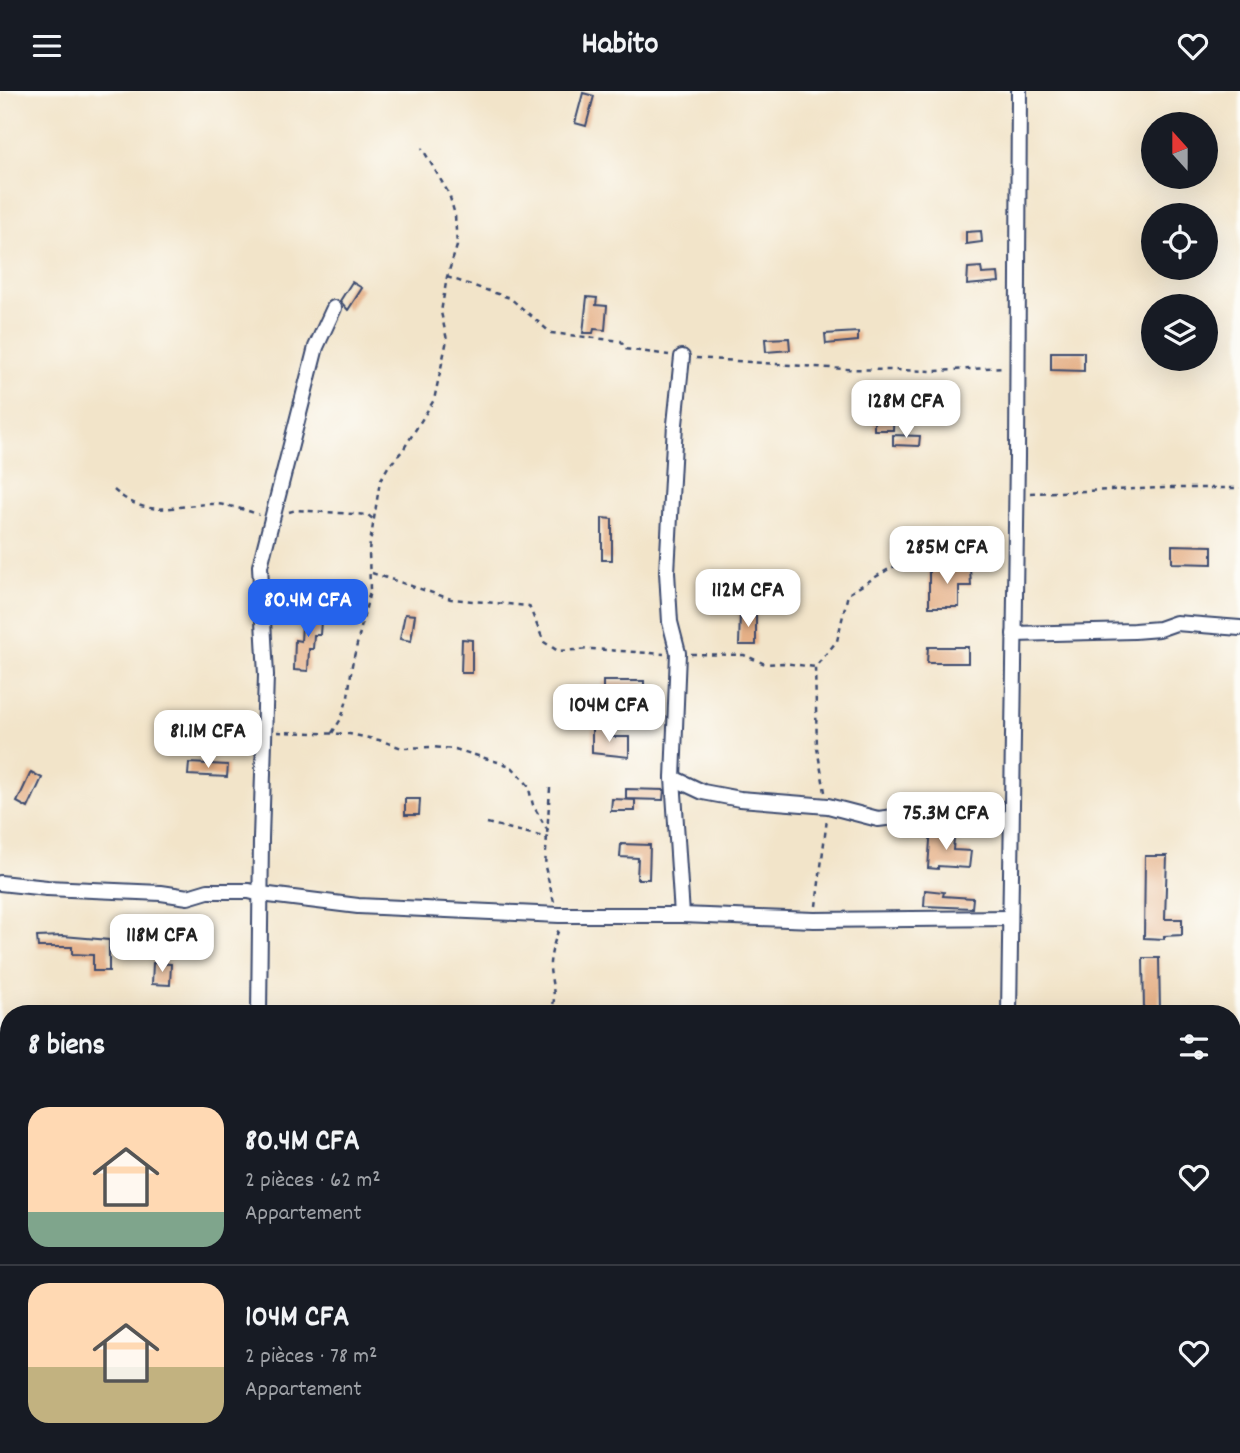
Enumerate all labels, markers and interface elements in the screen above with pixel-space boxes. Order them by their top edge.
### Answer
text: Habito [581,23,659,69]
icon: menu [28,27,66,65]
icon: heart [1174,27,1212,65]
north arrow [1141,112,1218,189]
map controls [1141,112,1218,371]
button: locate [1141,203,1218,280]
button: layers [1141,294,1218,371]
pin: 128M CFA [834,381,978,440]
text: 128M CFA [867,386,945,419]
pin: 285M CFA [875,526,1019,586]
text: 285M CFA [906,532,988,565]
pin: 112M CFA [676,569,820,629]
text: 112M CFA [711,575,785,608]
pin: 80.4M CFA [228,580,388,639]
text: 80.4M CFA [264,585,352,618]
pin: 104M CFA [537,685,681,744]
text: 104M CFA [569,690,649,723]
pin: 81.1M CFA [128,711,288,770]
text: 81.1M CFA [170,716,246,749]
pin: 75.3M CFA [866,793,1026,852]
text: 75.3M CFA [903,798,989,831]
pin: 118M CFA [90,915,234,974]
text: 118M CFA [126,920,198,953]
text: 8 biens [28,1026,105,1069]
icon: filters [1175,1028,1213,1066]
text: 80.4M CFA [245,1122,360,1165]
icon: home [84,1135,168,1219]
icon: heart [1175,1158,1213,1196]
text: 2 pièces · 62 m² [245,1165,381,1198]
text: Appartement [245,1198,362,1231]
text: 104M CFA [245,1298,349,1341]
icon: home [84,1311,168,1395]
icon: heart [1175,1334,1213,1372]
text: 2 pièces · 78 m² [245,1341,377,1374]
text: Appartement [245,1374,362,1407]

